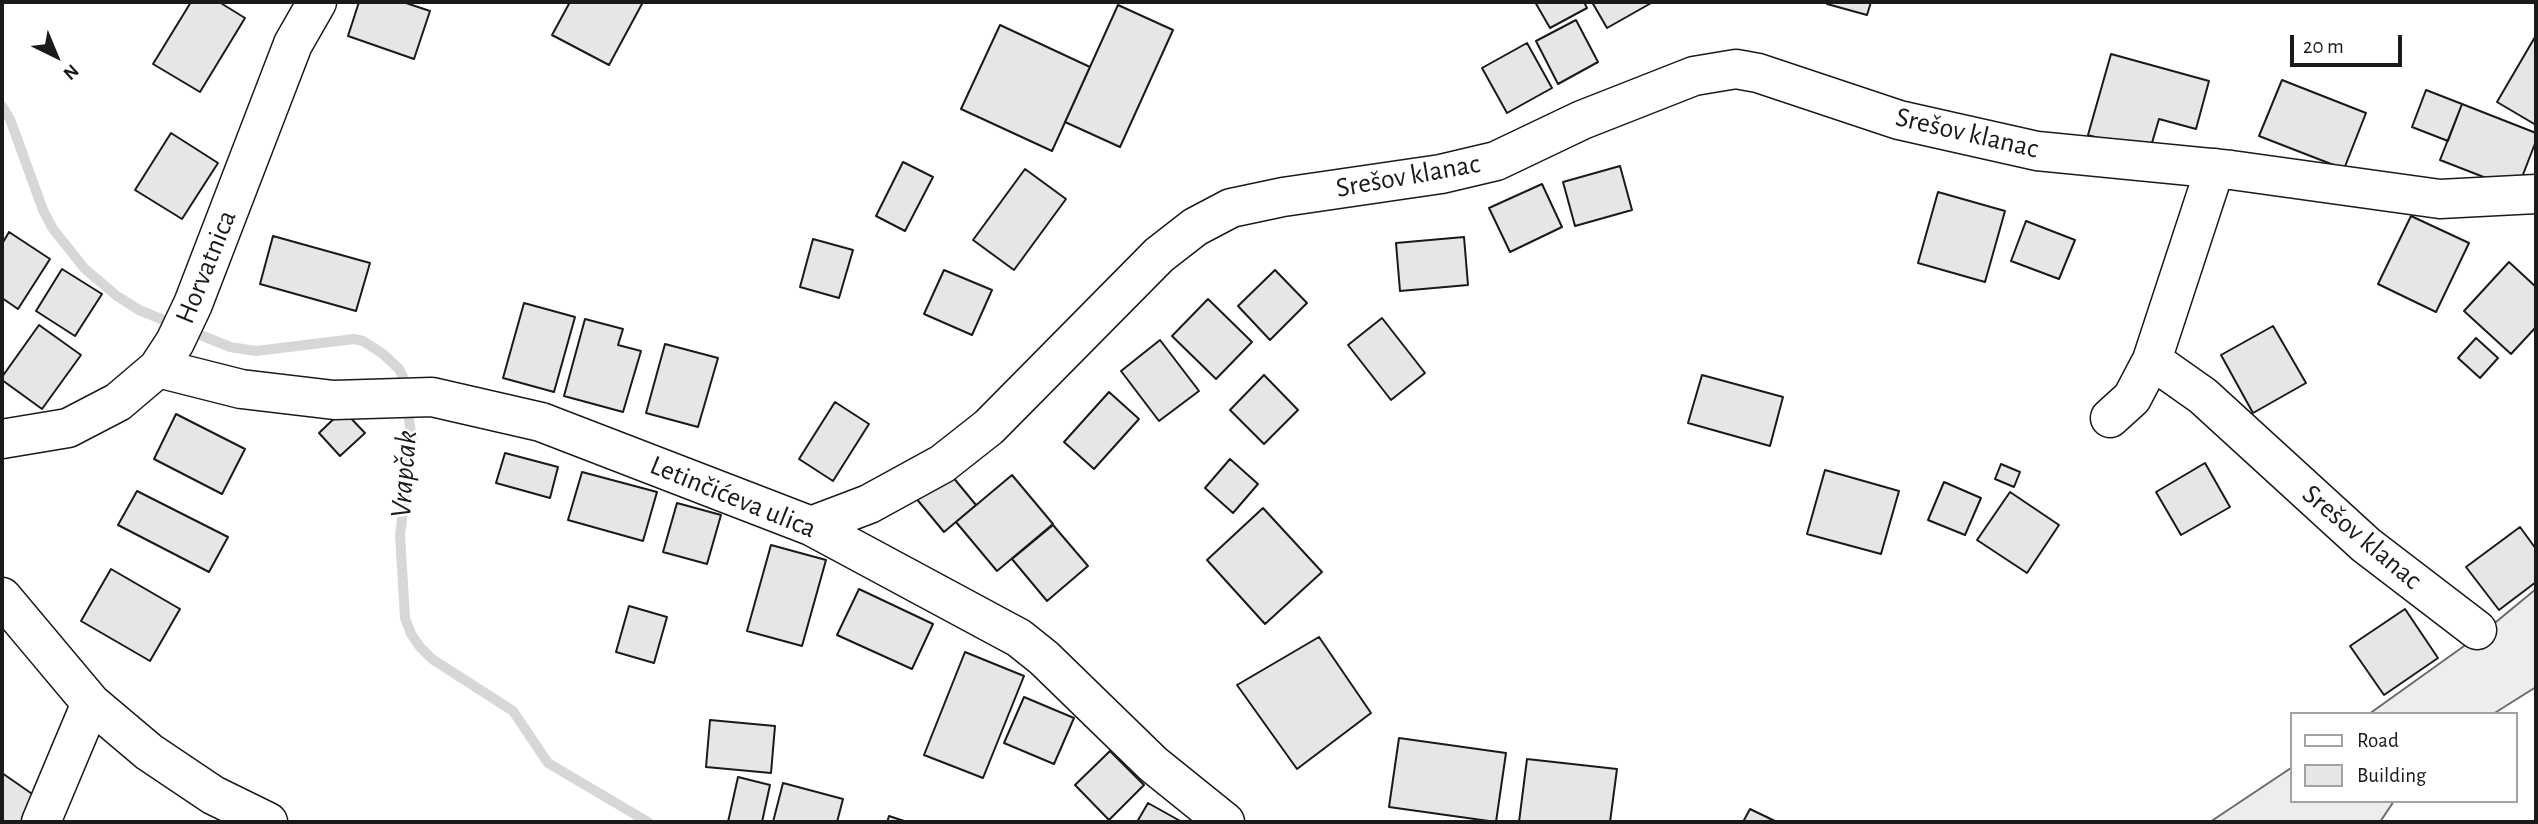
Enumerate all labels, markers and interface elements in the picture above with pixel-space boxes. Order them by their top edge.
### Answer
north arrow [21,21,91,91]
scale bar [2293,21,2405,65]
text: 20 m [2303,36,2344,57]
text: N [59,60,82,83]
street label: Srešov klanac [1892,100,2042,166]
street label: Srešov klanac [1333,147,1483,205]
street label: Horvatnica [168,205,244,329]
water label: Vrapčak [383,429,425,519]
street label: Letinčićeva ulica [645,448,821,546]
street label: Srešov klanac [2295,477,2429,597]
legend [2290,712,2517,803]
text: Road [2357,730,2399,751]
text: Building [2357,765,2426,786]

